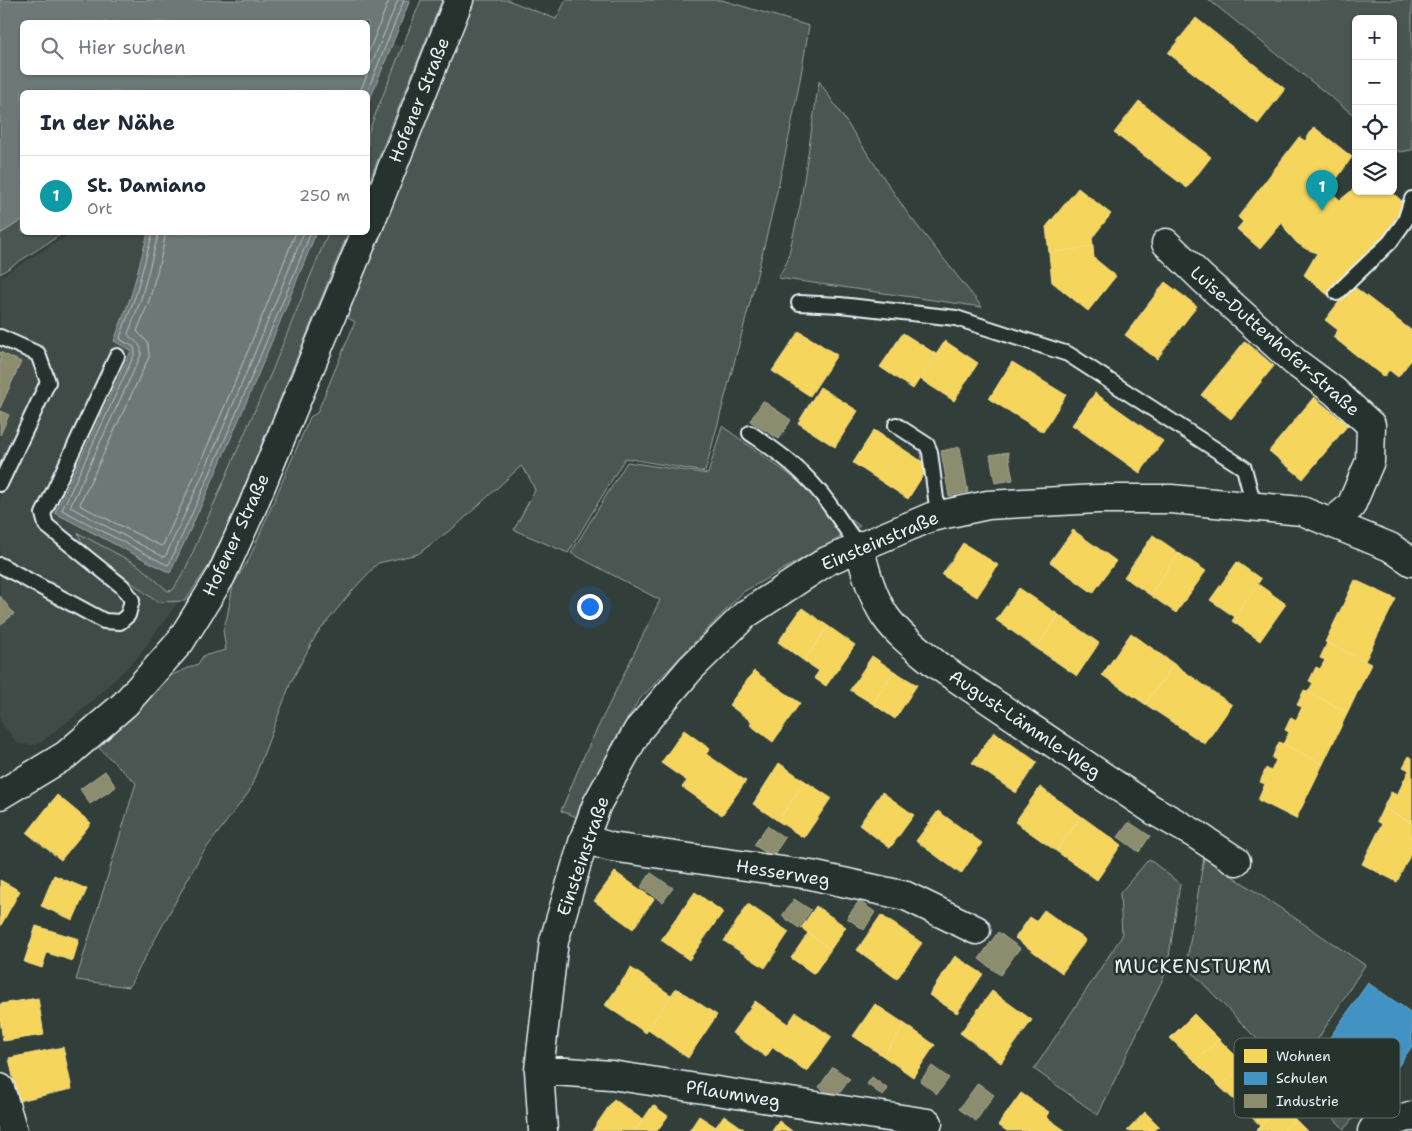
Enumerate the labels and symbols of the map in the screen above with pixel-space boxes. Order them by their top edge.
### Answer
street label: Hofener Straße [383,34,455,166]
pin: 1 [1306,170,1338,211]
street label: Luise-Duttenhofer-Straße [1185,261,1365,421]
street label: Hofener Straße [197,470,275,600]
street label: Einsteinstraße [818,506,942,576]
your location [577,594,603,620]
street label: August-Lämmle-Weg [944,664,1106,784]
street label: Einsteinstraße [551,793,615,919]
street label: Hesserweg [734,854,832,892]
district label: MUCKENSTURM [1114,954,1272,979]
legend [1234,1038,1400,1118]
text: Wohnen [1276,1047,1331,1065]
text: Schulen [1276,1069,1328,1087]
street label: Pflaumweg [684,1075,782,1113]
text: Industrie [1276,1092,1339,1110]

